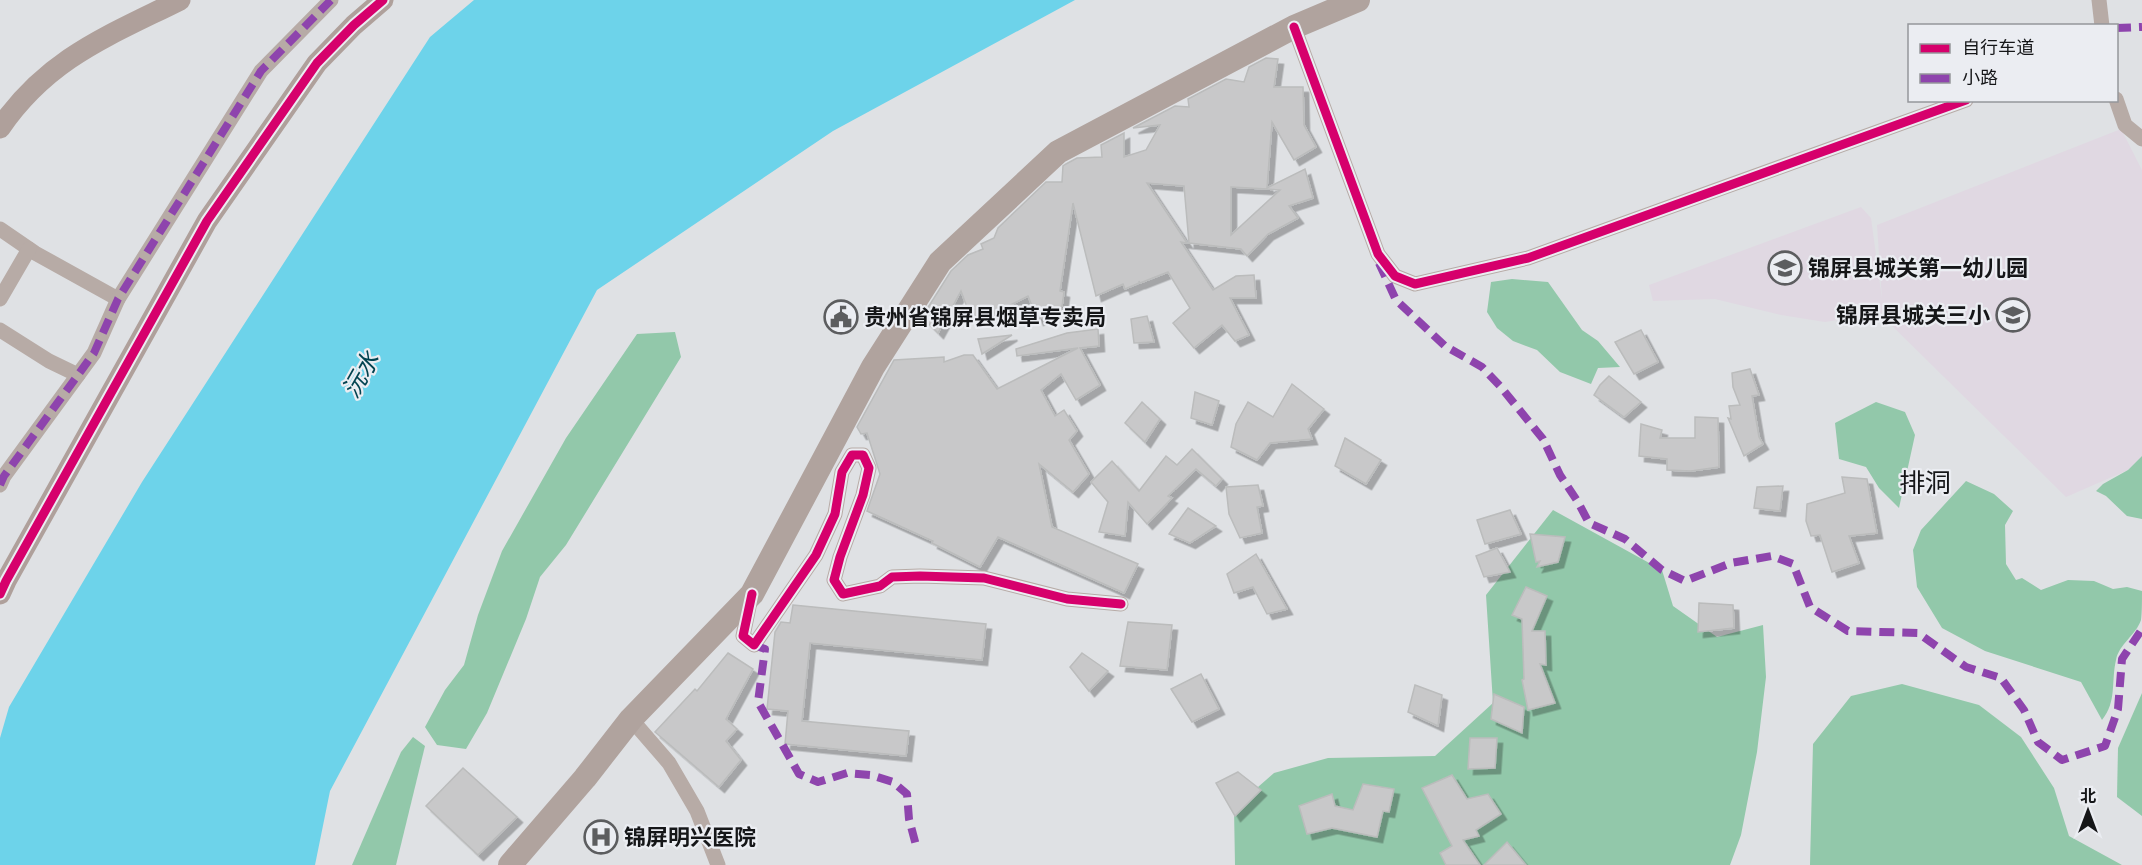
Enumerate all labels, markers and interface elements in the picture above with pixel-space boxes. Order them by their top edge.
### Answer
legend [1908,24,2118,102]
text: 自行车道 [1962,36,2034,59]
text: 小路 [1962,66,1998,89]
school or university icon: 锦屏县城关第一幼儿园 [1767,250,1803,286]
place label: 锦屏县城关第一幼儿园 [1808,254,2028,282]
school or university icon: 锦屏县城关三小 [1995,297,2031,333]
public building icon: 贵州省锦屏县烟草专卖局 [823,299,859,335]
place label: 锦屏县城关三小 [1836,301,1990,329]
place label: 贵州省锦屏县烟草专卖局 [864,303,1106,331]
water label: 沅水 [335,345,386,403]
district label: 排洞 [1899,466,1951,499]
north arrow [2058,781,2118,841]
text: 北 [2080,786,2096,806]
hospital icon: 锦屏明兴医院 [583,819,619,855]
place label: 锦屏明兴医院 [624,823,756,851]

